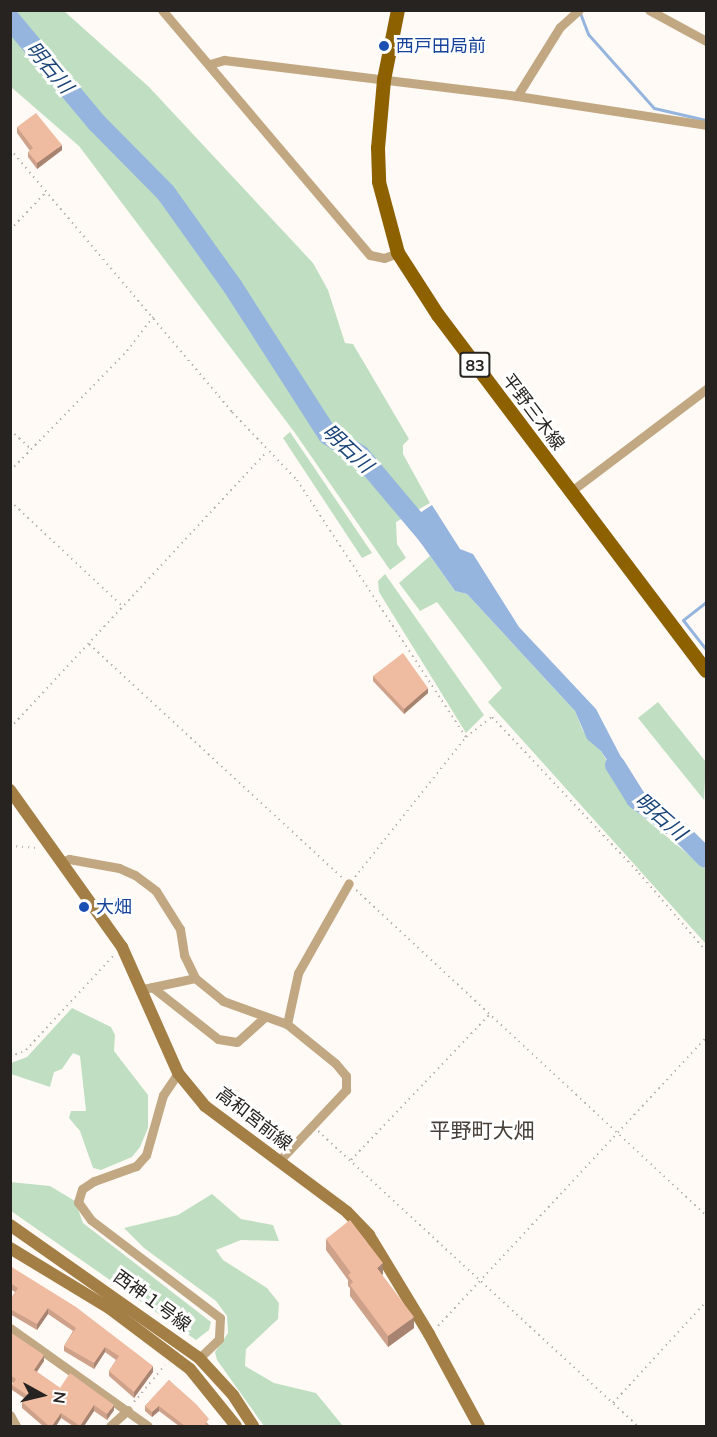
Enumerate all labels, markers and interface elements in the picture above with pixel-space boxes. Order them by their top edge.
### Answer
place label: 西戸田局前 [396,35,486,57]
water label: 明石川 [22,36,78,98]
marker: 西戸田局前 [377,39,391,53]
road number: 83 [458,352,492,378]
street label: 平野三木線 [497,370,569,454]
water label: 明石川 [318,419,378,477]
water label: 明石川 [630,787,692,845]
place label: 大畑 [96,896,132,918]
marker: 大畑 [77,900,91,914]
street label: 高和宮前線 [212,1083,296,1155]
district label: 平野町大畑 [430,1117,534,1143]
street label: 西神１号線 [109,1266,195,1336]
north arrow [12,1365,72,1425]
text: N [49,1390,71,1405]

